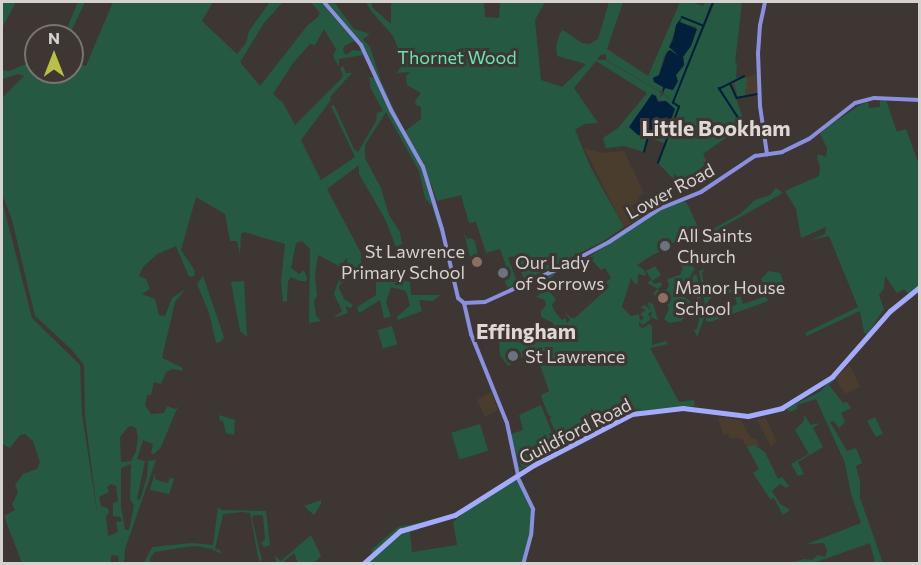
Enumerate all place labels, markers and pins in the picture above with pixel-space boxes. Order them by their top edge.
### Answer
place label: All Saints Church [677,225,752,268]
marker: All Saints Church [658,239,672,253]
place label: St Lawrence Primary School [341,241,465,284]
place label: Our Lady of Sorrows [515,252,605,294]
marker: St Lawrence Primary School [470,255,484,269]
marker: Our Lady of Sorrows [496,266,510,280]
place label: Manor House School [675,277,785,320]
marker: Manor House School [656,291,670,305]
place label: St Lawrence [525,345,625,367]
marker: St Lawrence [506,349,520,363]

